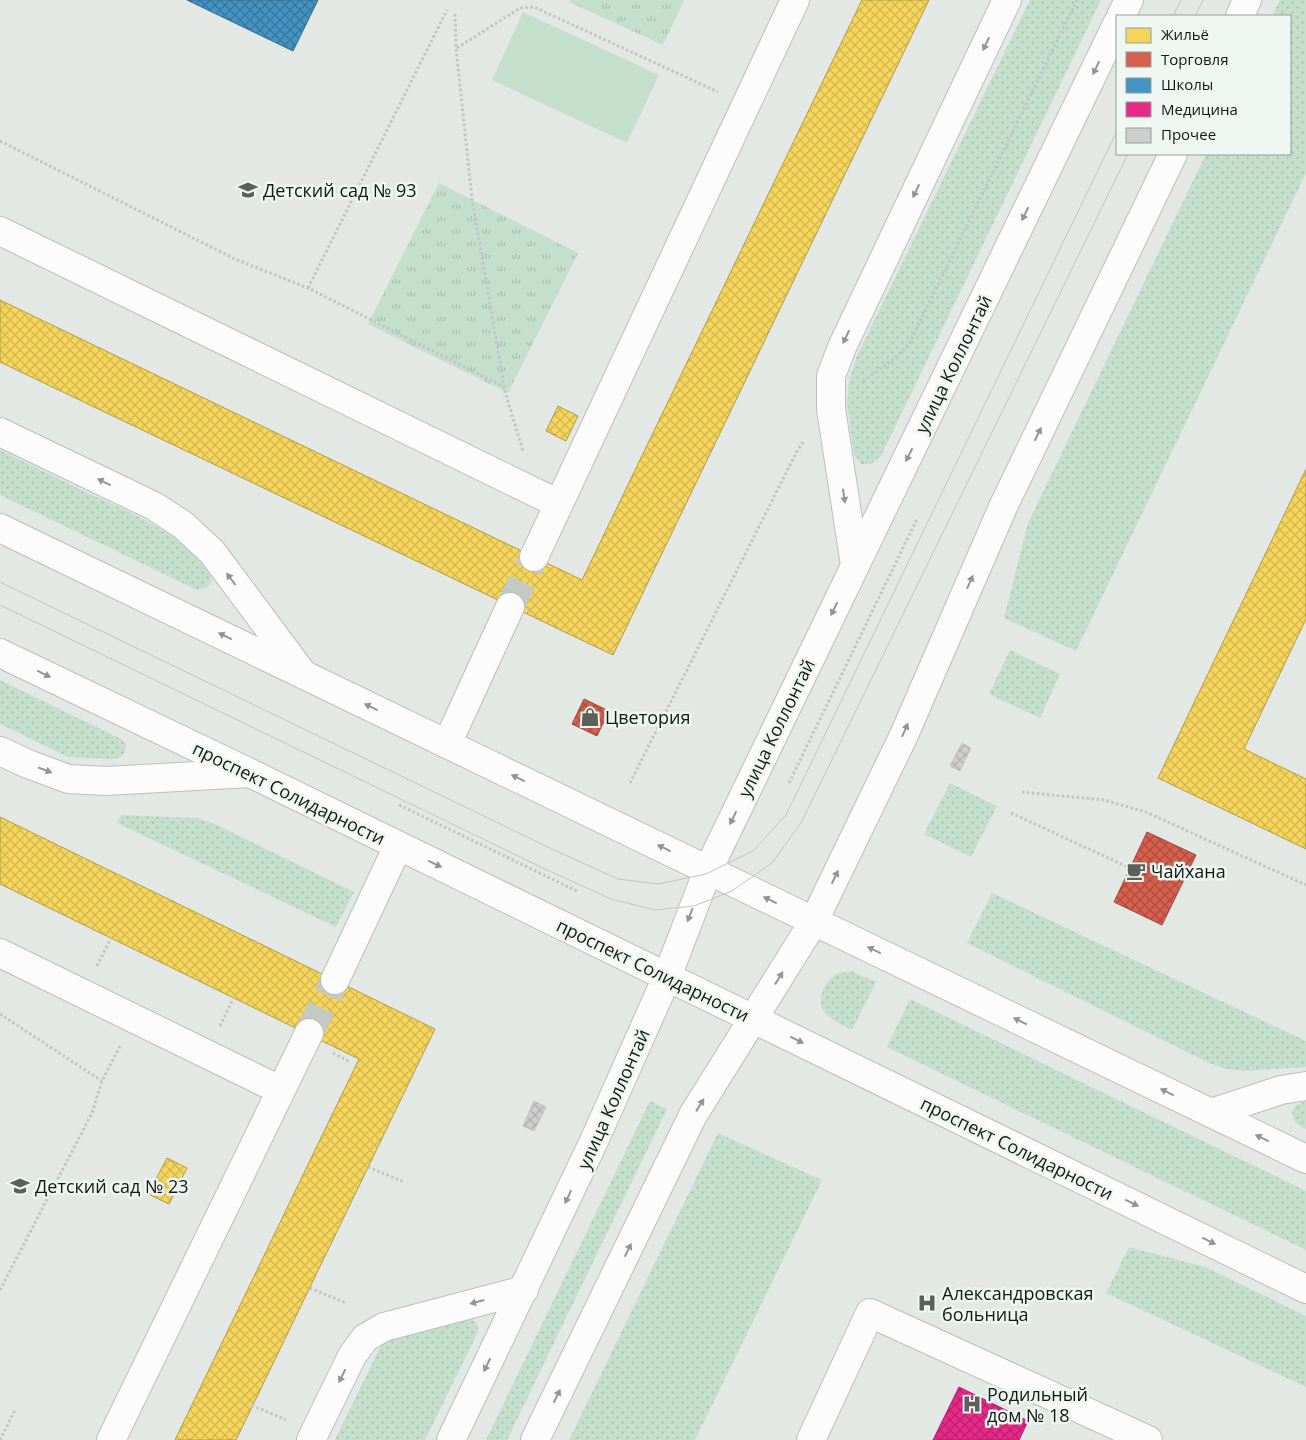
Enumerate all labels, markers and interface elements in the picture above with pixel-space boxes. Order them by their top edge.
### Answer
legend [1116,15,1291,155]
text: Жильё [1161,24,1209,44]
one-way arrow [982,37,990,51]
text: Торговля [1161,49,1228,69]
one-way arrow [1092,61,1100,75]
text: Школы [1161,74,1213,94]
text: Медицина [1161,99,1238,119]
text: Прочее [1161,124,1216,144]
place label: Детский сад № 93 [263,178,417,202]
school or university icon: Детский сад № 93 [237,179,259,201]
one-way arrow [912,184,920,198]
one-way arrow [1021,207,1029,221]
street label: улица Коллонтай [909,291,997,437]
one-way arrow [842,330,850,344]
one-way arrow [1034,427,1042,441]
one-way arrow [904,448,912,462]
one-way arrow [97,478,111,486]
one-way arrow [840,488,848,504]
one-way arrow [226,573,237,586]
one-way arrow [967,574,975,589]
one-way arrow [830,602,838,616]
one-way arrow [218,632,232,640]
street label: улица Коллонтай [732,655,820,801]
one-way arrow [37,671,51,679]
one-way arrow [364,703,378,711]
place label: Цветория [605,705,690,729]
shop icon: Цветория [579,706,601,728]
one-way arrow [902,723,910,737]
street label: проспект Солидарности [189,736,389,850]
one-way arrow [37,767,52,774]
one-way arrow [511,773,525,781]
one-way arrow [728,811,736,825]
one-way arrow [657,844,671,852]
place label: Чайхана [1151,859,1226,883]
one-way arrow [428,860,442,868]
cafe icon: Чайхана [1125,860,1147,882]
one-way arrow [832,870,840,884]
one-way arrow [763,896,777,904]
one-way arrow [686,908,694,923]
street label: проспект Солидарности [553,913,753,1027]
one-way arrow [867,946,881,954]
one-way arrow [774,971,783,984]
one-way arrow [1013,1017,1028,1025]
street label: улица Коллонтай [571,1025,655,1173]
one-way arrow [790,1037,804,1045]
one-way arrow [1160,1088,1174,1096]
street label: проспект Солидарности [917,1091,1117,1205]
one-way arrow [695,1098,705,1111]
one-way arrow [1255,1134,1269,1142]
place label: Детский сад № 23 [35,1174,189,1198]
school or university icon: Детский сад № 23 [9,1175,31,1197]
one-way arrow [564,1190,572,1204]
one-way arrow [1125,1199,1139,1207]
one-way arrow [1202,1237,1216,1245]
one-way arrow [624,1243,632,1257]
place label: Александровская больница [942,1281,1094,1326]
hospital icon: Александровская больница [916,1292,938,1314]
one-way arrow [469,1298,484,1306]
one-way arrow [483,1358,491,1372]
one-way arrow [338,1369,346,1384]
place label: Родильный дом № 18 [987,1382,1088,1427]
one-way arrow [553,1389,561,1403]
hospital icon: Родильный дом № 18 [961,1393,983,1415]

